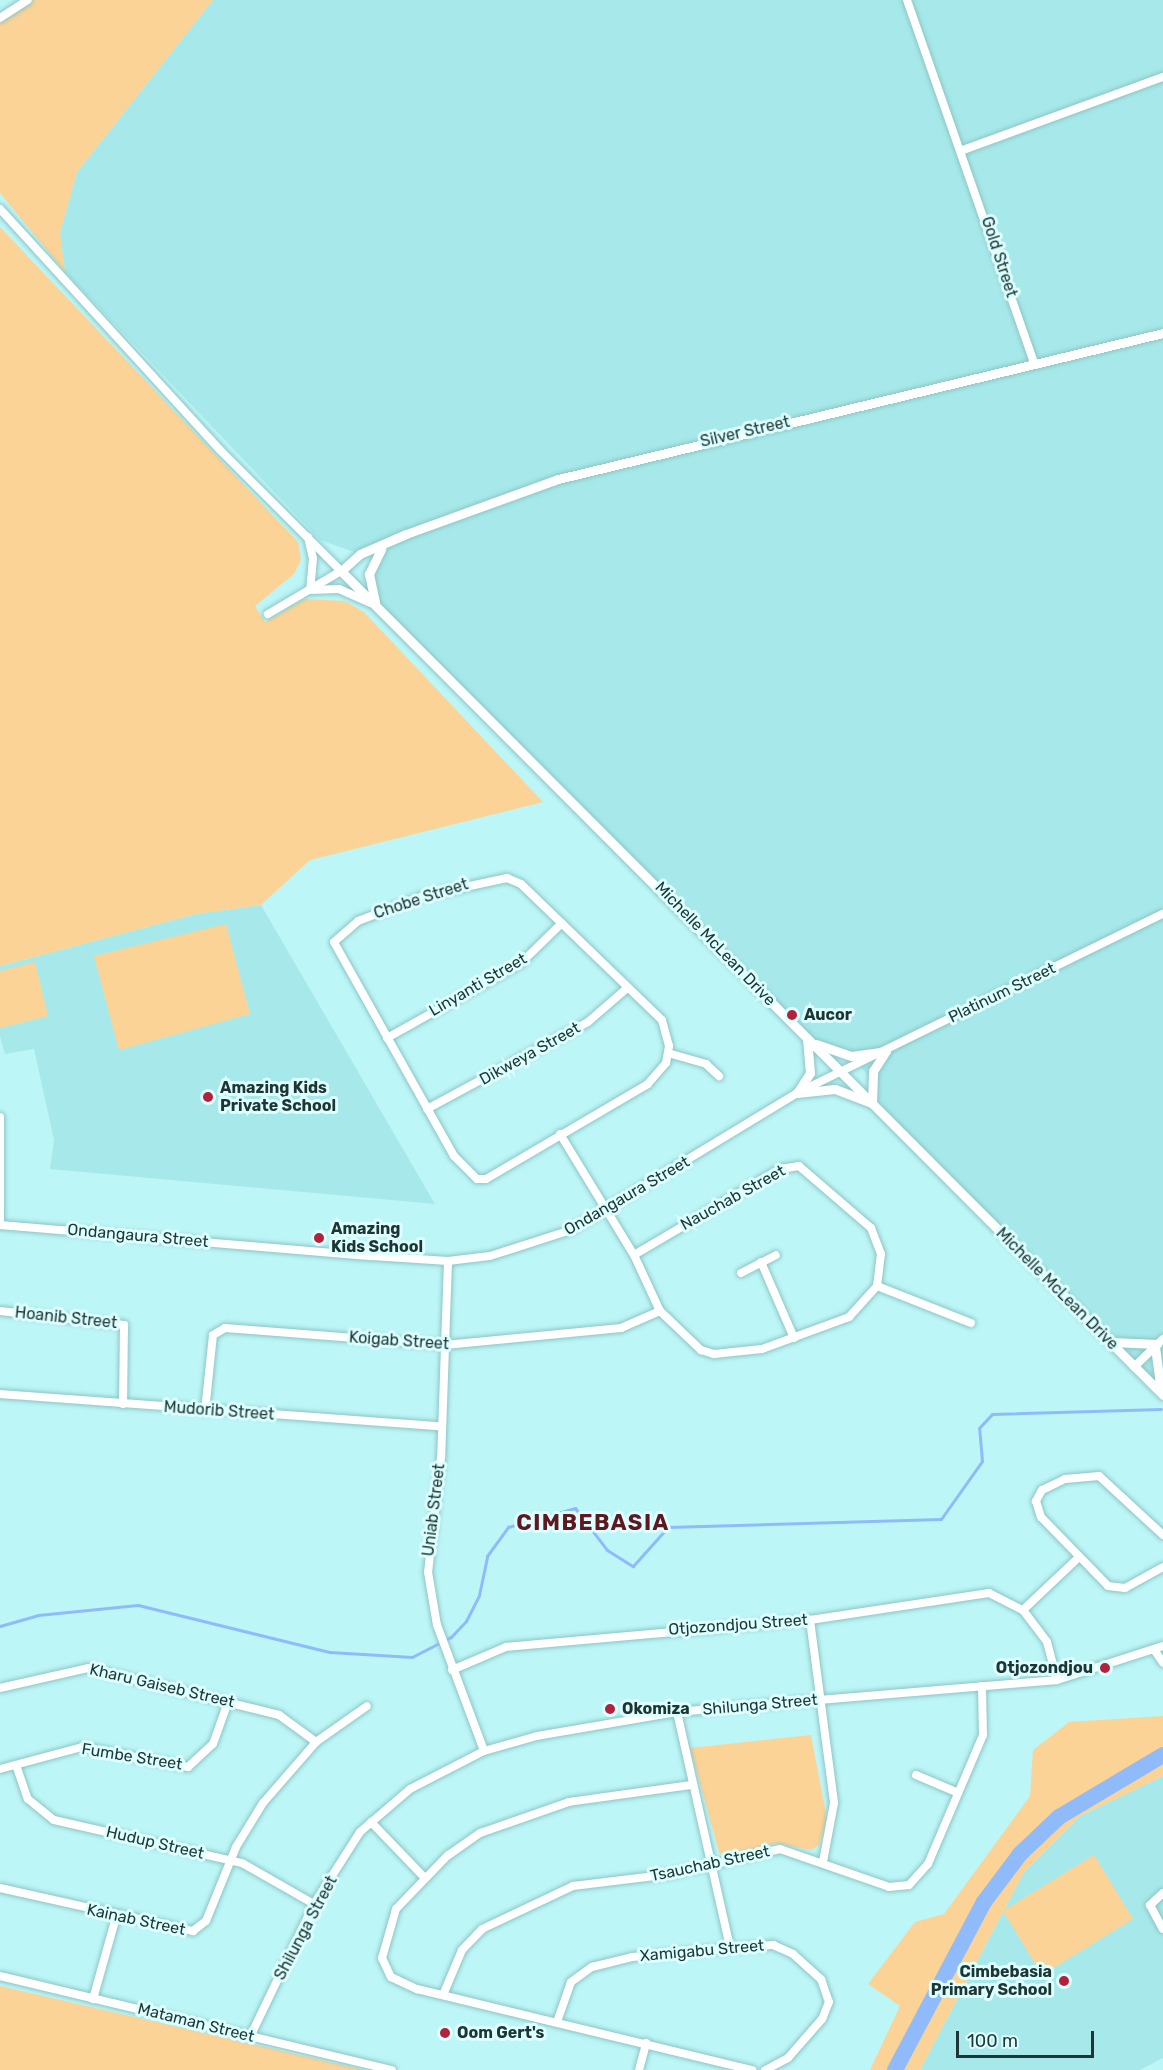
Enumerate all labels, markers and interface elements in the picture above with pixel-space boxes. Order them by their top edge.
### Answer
street label: Gold Street [977,214,1021,300]
street label: Silver Street [698,412,792,452]
street label: Chobe Street [371,875,471,923]
street label: Michelle McLean Drive [651,878,779,1010]
street label: Linyanti Street [426,949,530,1021]
street label: Platinum Street [945,959,1059,1027]
place label: Aucor [804,1005,852,1025]
marker: Aucor [785,1008,799,1022]
street label: Dikweya Street [476,1018,584,1090]
place label: Amazing Kids Private School [220,1078,336,1116]
marker: Amazing Kids Private School [201,1090,215,1104]
street label: Ondangaura Street [561,1152,693,1240]
street label: Nauchab Street [677,1161,789,1235]
place label: Amazing Kids School [331,1219,423,1257]
street label: Ondangaura Street [67,1220,209,1252]
street label: Michelle McLean Drive [992,1224,1122,1354]
marker: Amazing Kids School [312,1231,326,1245]
street label: Hoanib Street [14,1303,118,1333]
street label: Koigab Street [348,1328,450,1354]
street label: Mudorib Street [163,1398,275,1424]
street label: Uniab Street [419,1463,449,1557]
district label: CIMBEBASIA [516,1510,670,1536]
street label: Otjozondjou Street [668,1611,808,1639]
place label: Otjozondjou [996,1658,1093,1678]
street label: Kharu Gaiseb Street [88,1660,236,1712]
marker: Otjozondjou [1098,1661,1112,1675]
street label: Shilunga Street [702,1690,818,1720]
place label: Okomiza [622,1699,690,1719]
marker: Okomiza [603,1702,617,1716]
street label: Fumbe Street [80,1740,184,1774]
street label: Hudup Street [104,1822,206,1864]
street label: Tsauchab Street [649,1842,771,1886]
street label: Shilunga Street [270,1873,342,1983]
street label: Kainab Street [85,1900,187,1940]
street label: Xamigabu Street [639,1936,765,1966]
place label: Cimbebasia Primary School [930,1962,1052,2000]
marker: Cimbebasia Primary School [1057,1974,1071,1988]
street label: Mataman Street [136,1999,256,2047]
scale bar [959,2019,1097,2057]
place label: Oom Gert's [457,2023,544,2043]
marker: Oom Gert's [438,2026,452,2040]
text: 100 m [967,2030,1018,2052]

